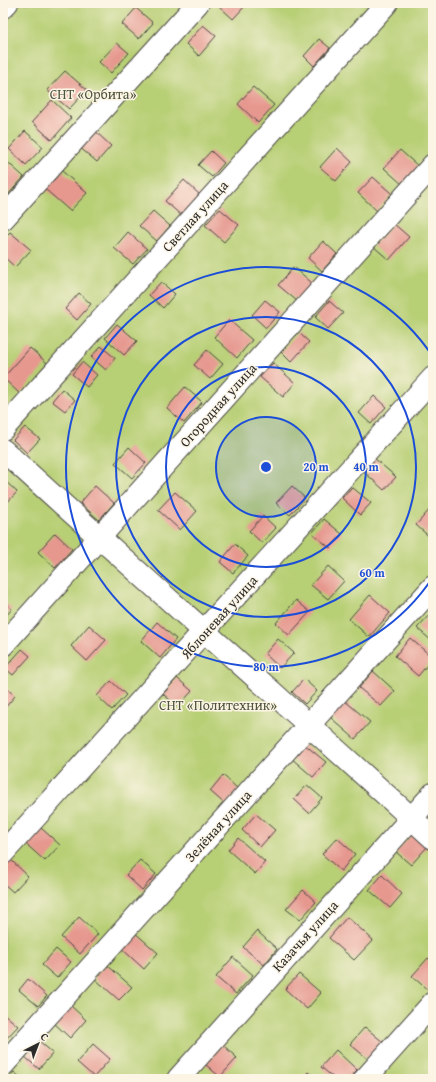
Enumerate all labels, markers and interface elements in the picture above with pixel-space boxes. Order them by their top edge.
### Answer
park label: СНТ «Орбита» [50,84,136,104]
street label: Светлая улица [157,176,233,256]
street label: Огородная улица [175,358,261,451]
text: 20 m [303,458,329,475]
text: 40 m [353,458,379,475]
centre of rings [259,460,273,474]
text: 60 m [359,564,385,581]
street label: Яблоневая улица [175,571,262,664]
text: 80 m [253,658,279,675]
park label: СНТ «Политехник» [159,695,277,715]
street label: Зелёная улица [180,785,256,866]
street label: Казачья улица [267,896,343,976]
north arrow [18,1024,58,1064]
text: С [37,1029,52,1045]

